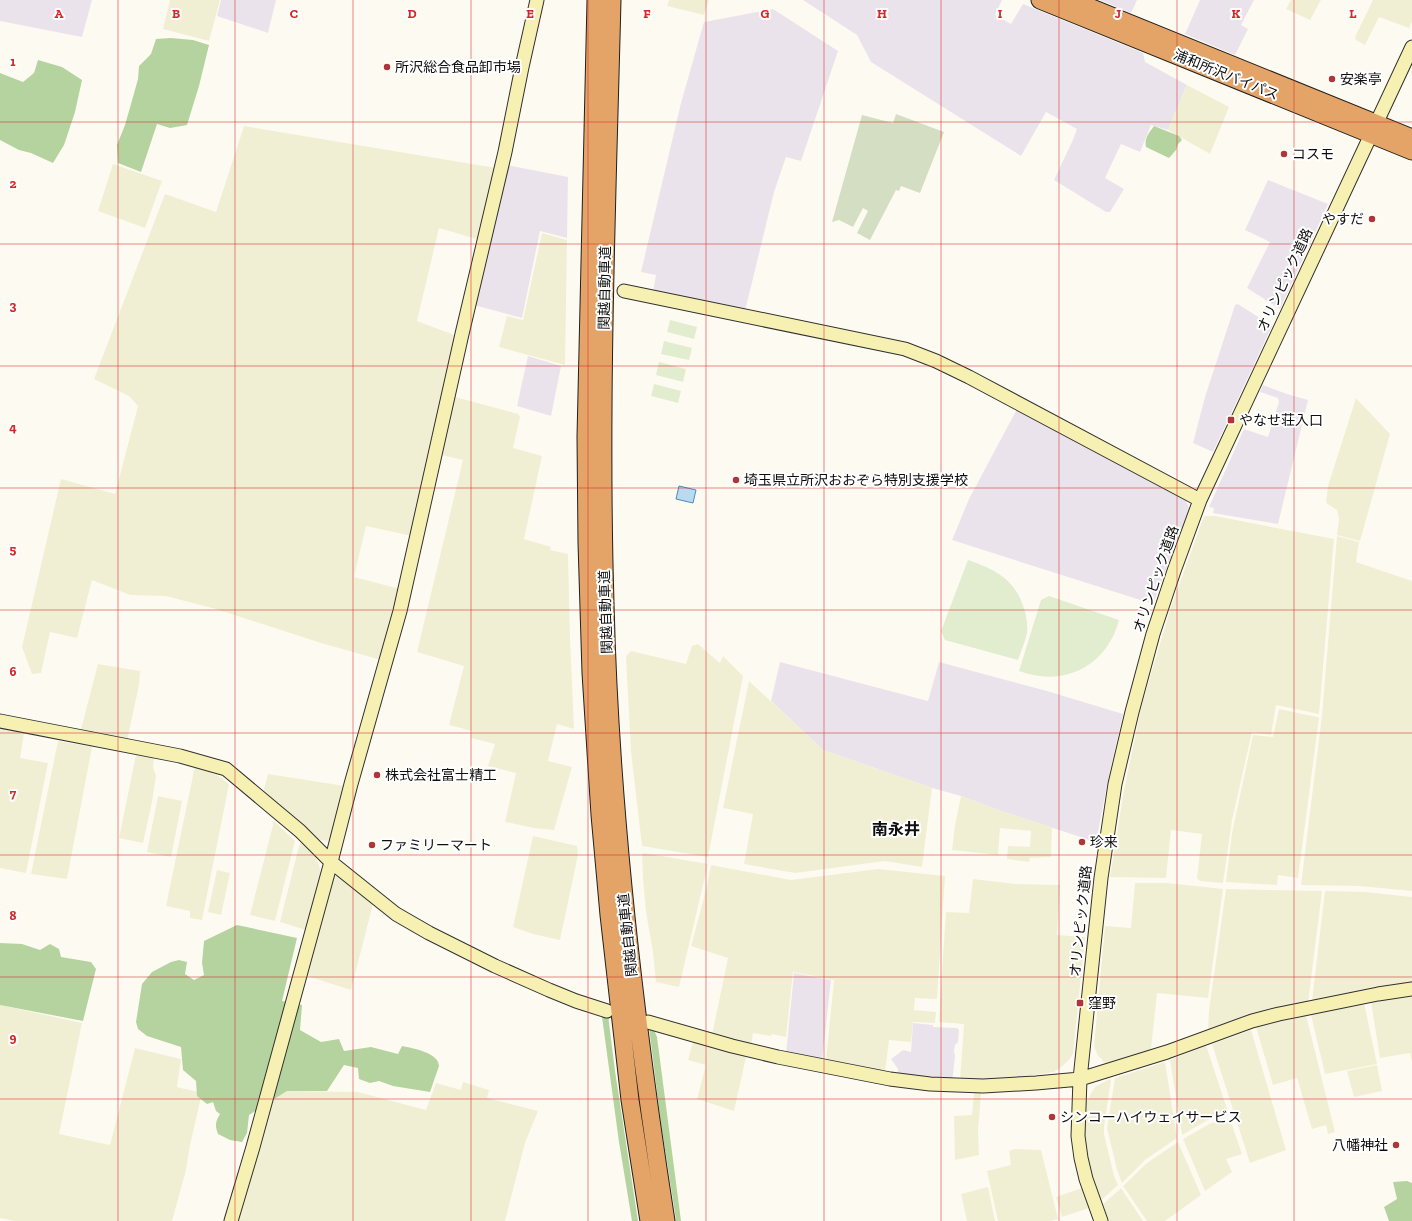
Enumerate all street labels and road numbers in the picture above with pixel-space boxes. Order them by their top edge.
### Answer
street label: 浦和所沢バイパス [1171,46,1281,104]
street label: オリンピック道路 [1254,226,1316,334]
street label: 関越自動車道 [596,246,614,330]
street label: オリンピック道路 [1130,523,1182,635]
street label: 関越自動車道 [596,570,616,654]
street label: オリンピック道路 [1067,864,1095,978]
street label: 関越自動車道 [615,892,641,978]

